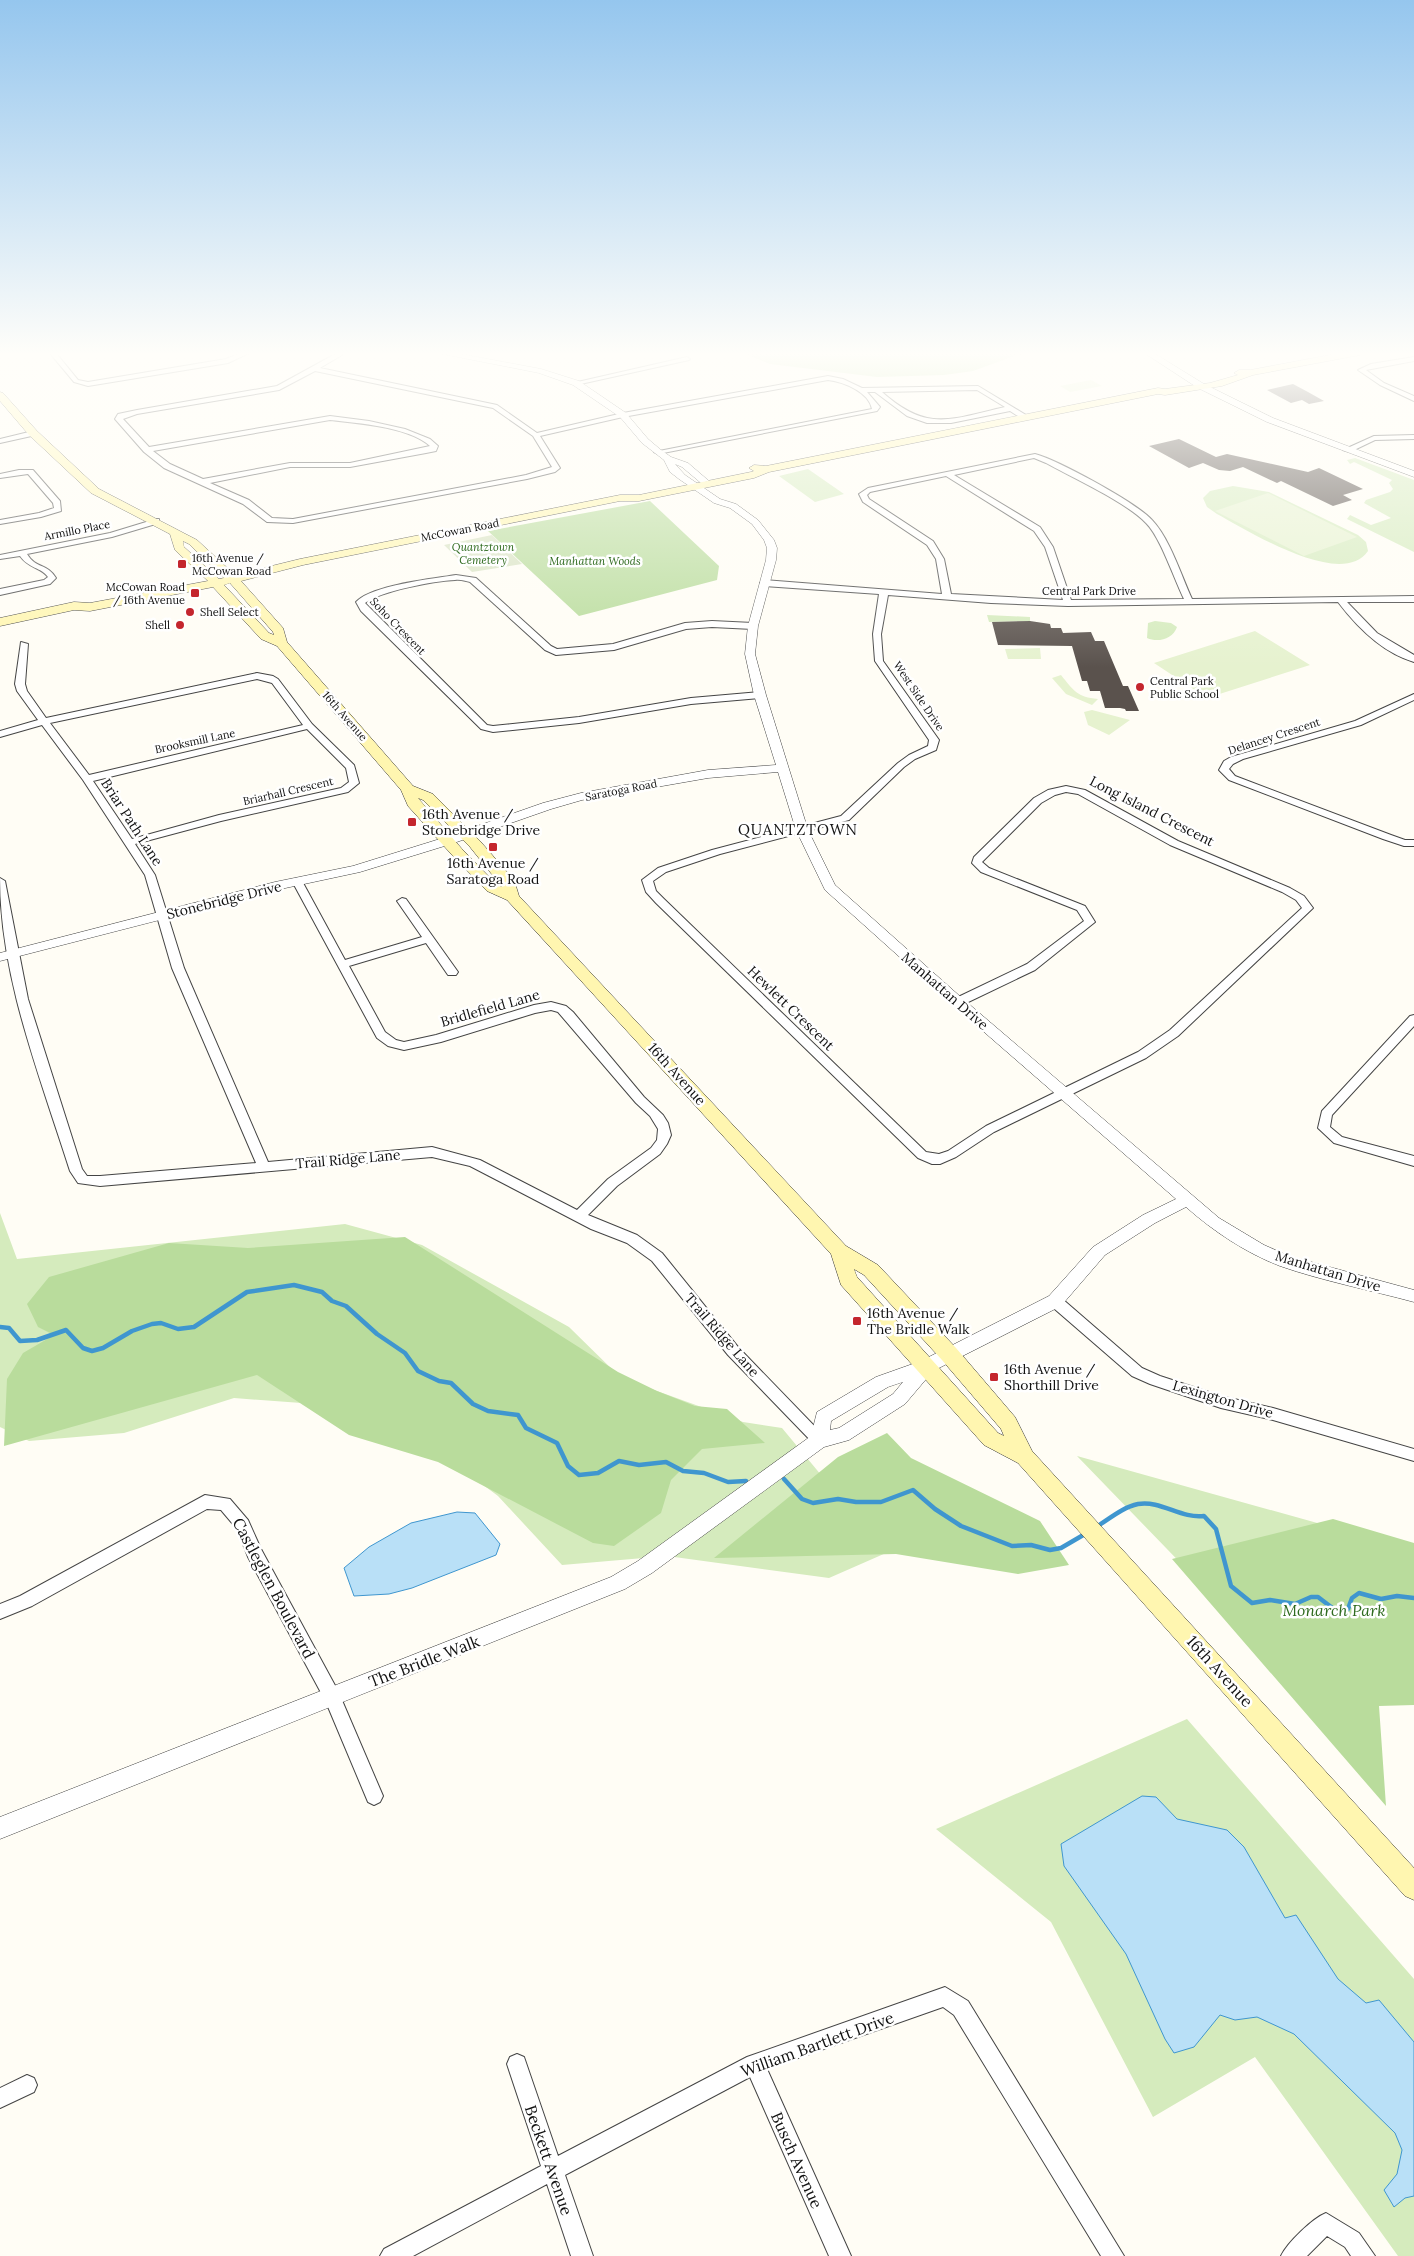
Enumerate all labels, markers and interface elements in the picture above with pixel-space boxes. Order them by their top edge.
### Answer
street label: McCowan Road [420,515,501,544]
street label: Armillo Place [42,517,111,543]
park label: Quantztown Cemetery [452,540,514,567]
place label: 16th Avenue / McCowan Road [192,551,272,578]
park label: Manhattan Woods [549,554,641,568]
marker: 16th Avenue / McCowan Road [176,558,188,570]
place label: McCowan Road / 16th Avenue [106,580,185,608]
street label: Central Park Drive [1042,584,1136,598]
marker: McCowan Road / 16th Avenue [189,587,201,599]
street label: Soho Crescent [367,594,429,658]
place label: Shell Select [200,605,260,619]
marker: Shell Select [184,606,196,618]
place label: Shell [145,618,170,632]
marker: Shell [174,619,186,631]
street label: West Side Drive [891,659,947,733]
place label: Central Park Public School [1150,674,1219,701]
marker: Central Park Public School [1134,681,1146,693]
street label: 16th Avenue [320,688,370,744]
street label: Delancey Crescent [1226,714,1322,757]
street label: Brooksmill Lane [153,726,237,756]
street label: Long Island Crescent [1087,772,1218,850]
street label: Briarhall Crescent [242,774,335,808]
street label: Briar Path Lane [97,775,167,869]
street label: Saratoga Road [584,776,659,804]
place label: 16th Avenue / Stonebridge Drive [422,805,540,839]
marker: 16th Avenue / Stonebridge Drive [406,816,418,828]
district label: QUANTZTOWN [738,820,858,839]
marker: 16th Avenue / Saratoga Road [487,841,499,853]
place label: 16th Avenue / Saratoga Road [447,854,540,888]
street label: Stonebridge Drive [165,877,284,923]
street label: Manhattan Drive [898,948,993,1034]
street label: Hewlett Crescent [744,962,839,1054]
street label: Bridlefield Lane [438,985,542,1031]
street label: 16th Avenue [644,1039,710,1109]
street label: Trail Ridge Lane [295,1145,402,1173]
street label: Manhattan Drive [1273,1246,1383,1296]
street label: Trail Ridge Lane [681,1289,764,1381]
place label: 16th Avenue / The Bridle Walk [867,1304,970,1338]
marker: 16th Avenue / The Bridle Walk [851,1315,863,1327]
place label: 16th Avenue / Shorthill Drive [1004,1360,1099,1394]
marker: 16th Avenue / Shorthill Drive [988,1371,1000,1383]
street label: Lexington Drive [1171,1376,1276,1422]
street label: Castleglen Boulevard [228,1514,320,1662]
park label: Monarch Park [1283,1600,1386,1620]
street label: The Bridle Walk [366,1631,483,1691]
street label: 16th Avenue [1183,1631,1258,1711]
street label: William Bartlett Drive [738,2007,896,2081]
street label: Beckett Avenue [521,2102,577,2218]
street label: Busch Avenue [767,2109,827,2212]

